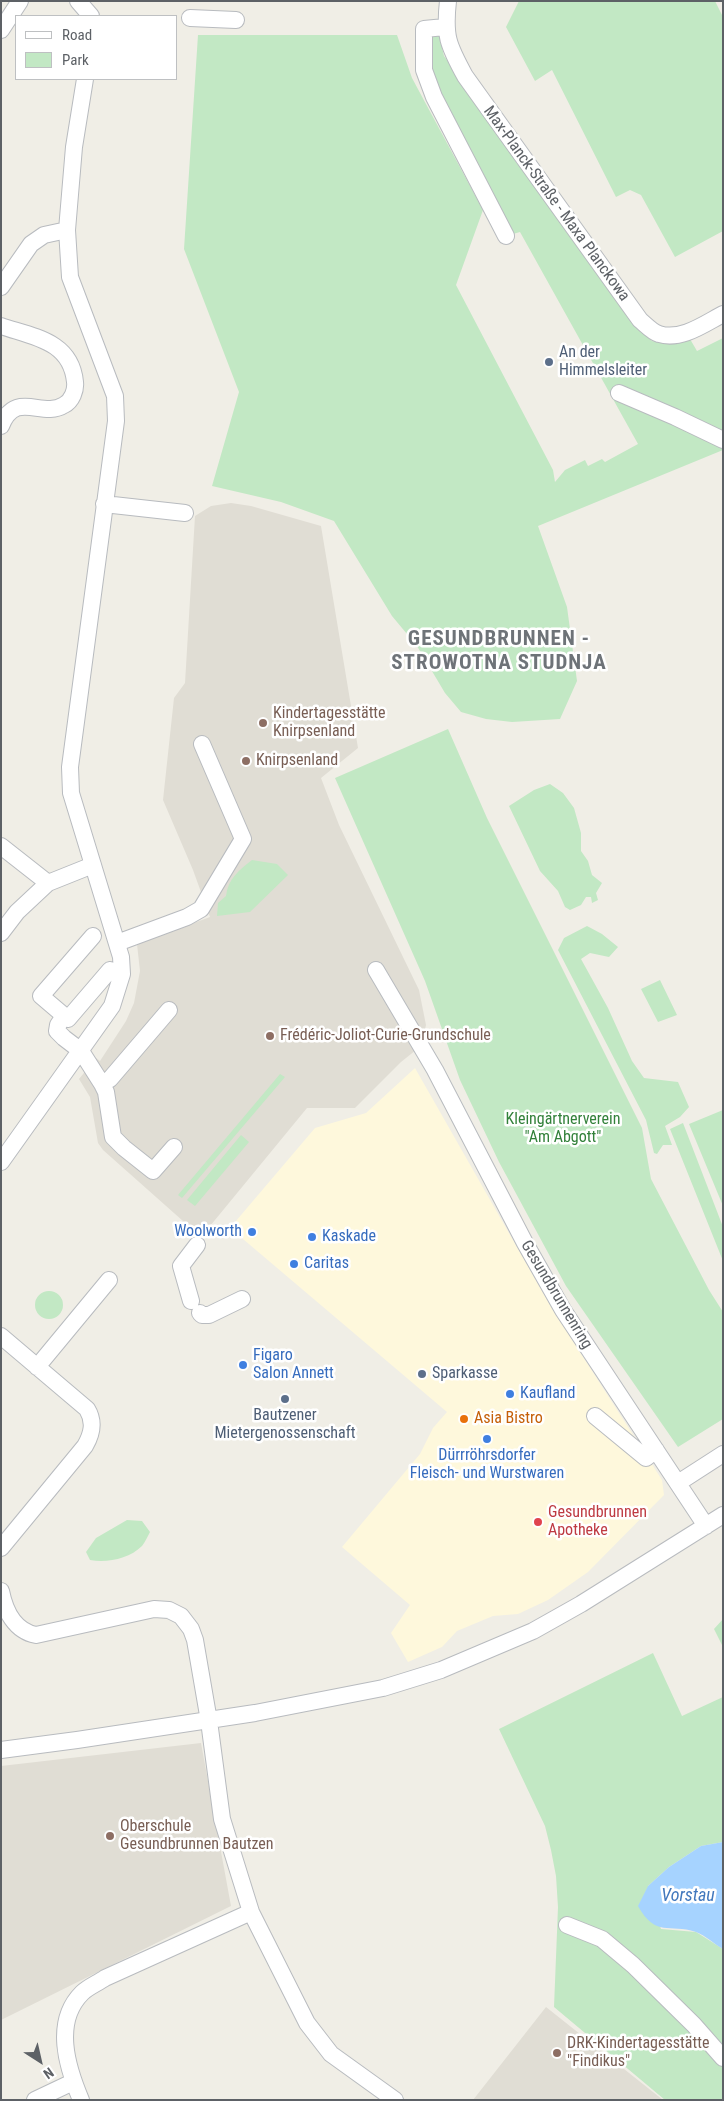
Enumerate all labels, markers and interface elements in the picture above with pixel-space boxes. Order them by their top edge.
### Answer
legend [15,15,178,80]
text: Road [62,26,92,44]
text: Park [62,51,89,69]
street label: Max-Planck-Straße - Maxa Planckowa [479,103,633,305]
place label: An der Himmelsleiter [559,343,647,381]
marker: An der Himmelsleiter [543,356,555,368]
district label: GESUNDBRUNNEN - STROWOTNA STUDNJA [389,627,609,677]
place label: Kindertagesstätte Knirpsenland [273,704,386,742]
marker: Kindertagesstätte Knirpsenland [257,717,269,729]
place label: Knirpsenland [256,751,338,771]
marker: Knirpsenland [240,755,252,767]
place label: Frédéric-Joliot-Curie-Grundschule [280,1026,491,1046]
marker: Frédéric-Joliot-Curie-Grundschule [264,1030,276,1042]
park label: Kleingärtnerverein "Am Abgott" [505,1110,621,1148]
place label: Woolworth [174,1222,242,1242]
marker: Woolworth [246,1226,258,1238]
place label: Kaskade [322,1227,376,1247]
marker: Kaskade [306,1231,318,1243]
street label: Gesundbrunnenring [516,1237,596,1353]
place label: Caritas [304,1254,349,1274]
marker: Caritas [288,1258,300,1270]
place label: Figaro Salon Annett [253,1346,334,1384]
marker: Figaro Salon Annett [237,1359,249,1371]
place label: Sparkasse [432,1364,498,1384]
marker: Sparkasse [416,1368,428,1380]
place label: Kaufland [520,1384,576,1404]
marker: Kaufland [504,1388,516,1400]
marker: Bautzener Mietergenossenschaft [279,1393,291,1405]
place label: Bautzener Mietergenossenschaft [214,1406,356,1444]
place label: Asia Bistro [474,1409,543,1429]
marker: Asia Bistro [458,1413,470,1425]
marker: Dürrröhrsdorfer Fleisch- und Wurstwaren [481,1433,493,1445]
place label: Dürrröhrsdorfer Fleisch- und Wurstwaren [410,1446,564,1484]
place label: Gesundbrunnen Apotheke [548,1503,647,1541]
marker: Gesundbrunnen Apotheke [532,1516,544,1528]
place label: Oberschule Gesundbrunnen Bautzen [120,1817,274,1855]
marker: Oberschule Gesundbrunnen Bautzen [104,1830,116,1842]
water label: Vorstau [661,1885,715,1907]
place label: DRK-Kindertagesstätte "Findikus" [567,2034,709,2072]
north arrow [15,2036,65,2086]
marker: DRK-Kindertagesstätte "Findikus" [551,2047,563,2059]
text: N [41,2064,57,2082]

